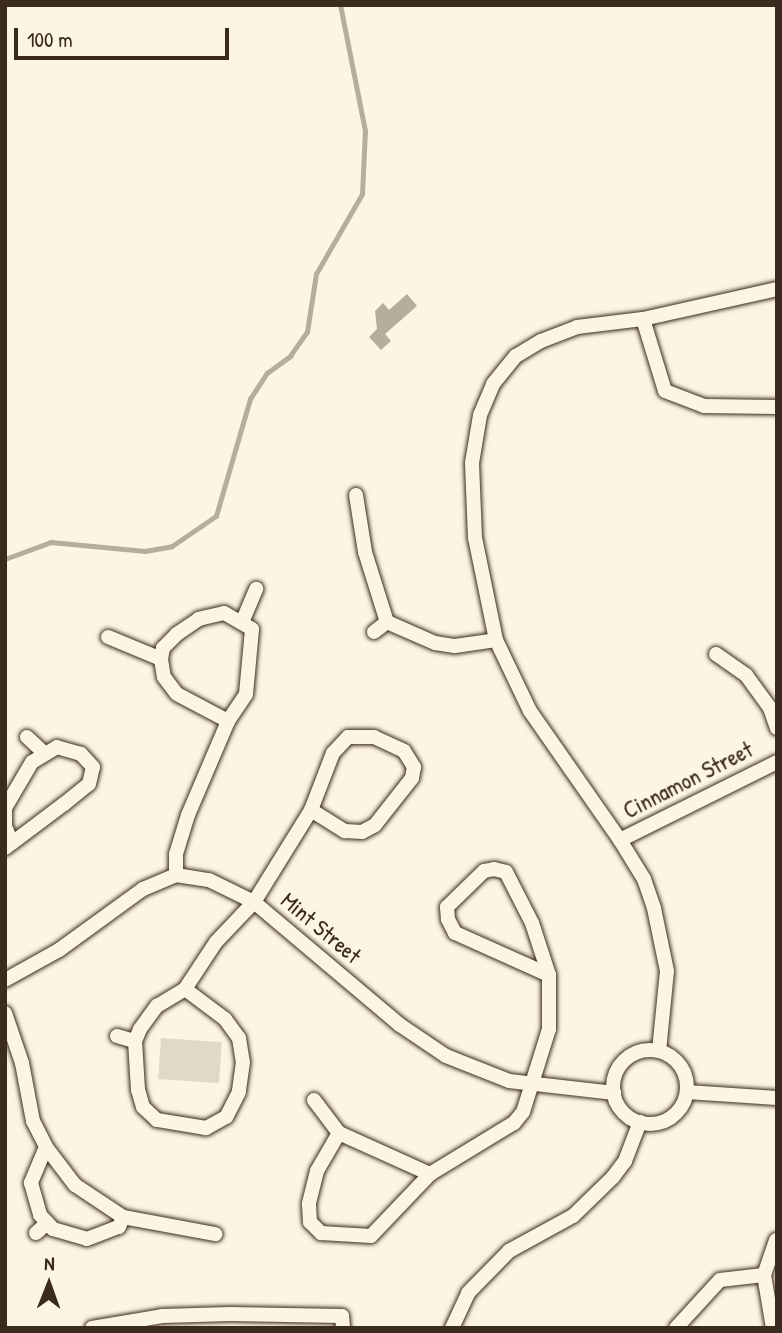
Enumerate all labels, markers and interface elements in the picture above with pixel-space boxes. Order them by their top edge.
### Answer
scale bar [18,14,233,58]
text: 100 m [27,25,73,54]
street label: Cinnamon Street [619,736,757,824]
street label: Mint Street [275,887,367,969]
north arrow [14,1249,84,1319]
text: N [44,1250,55,1276]

